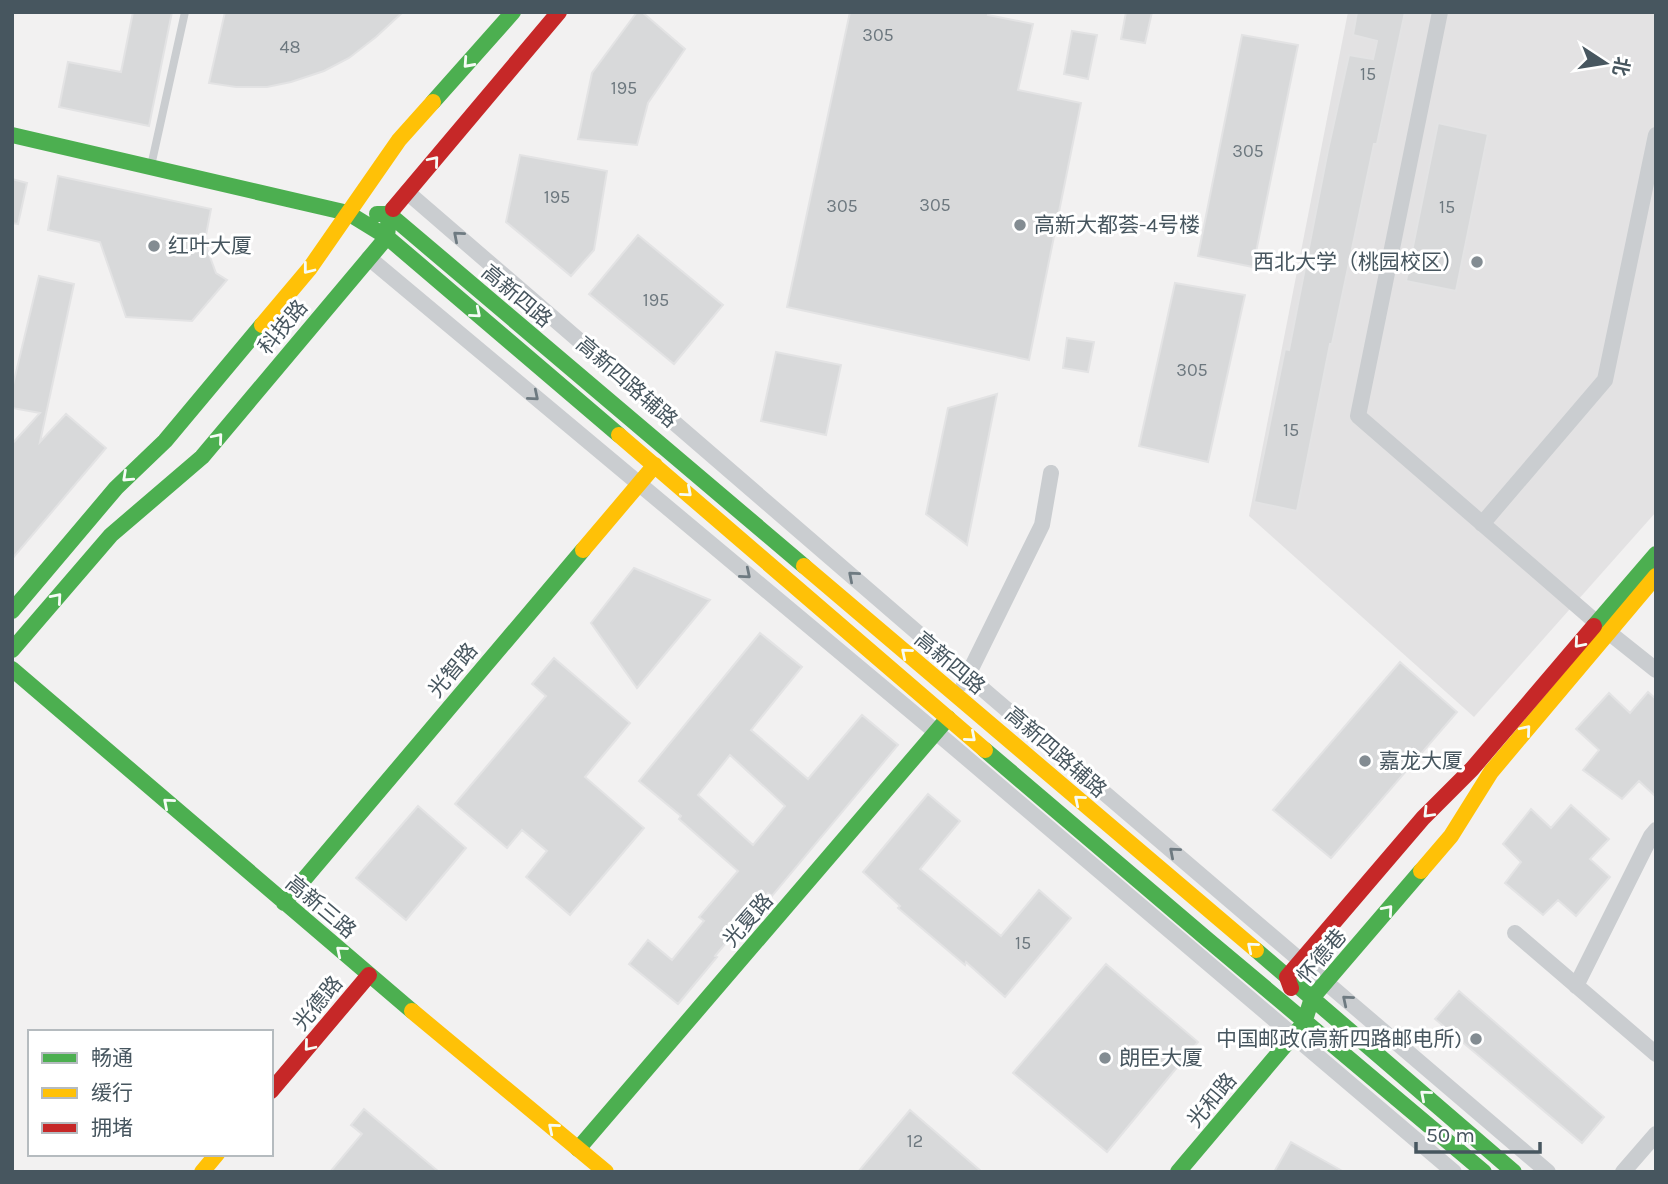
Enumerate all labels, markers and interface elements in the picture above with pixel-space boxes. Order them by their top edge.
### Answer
house number: 305 [862,24,894,46]
north arrow [1570,28,1640,98]
house number: 48 [279,36,301,58]
one-way arrow [463,55,476,68]
text: 北 [1608,55,1633,78]
house number: 15 [1360,63,1376,85]
house number: 195 [611,77,637,99]
house number: 305 [1232,140,1264,162]
one-way arrow [426,156,438,169]
house number: 195 [544,186,570,208]
house number: 305 [919,194,951,216]
house number: 305 [826,195,858,217]
house number: 15 [1439,196,1455,218]
place label: 高新大都荟-4号楼 [1034,213,1200,237]
marker: 高新大都荟-4号楼 [1012,217,1028,233]
one-way arrow [453,232,466,244]
place label: 红叶大厦 [168,234,252,258]
marker: 红叶大厦 [146,238,162,254]
place label: 西北大学（桃园校区） [1253,250,1463,274]
marker: 西北大学（桃园校区） [1469,254,1485,270]
street label: 高新四路 [477,260,557,332]
one-way arrow [304,261,317,273]
house number: 195 [643,289,669,311]
street label: 科技路 [254,295,312,359]
one-way arrow [468,305,481,317]
street label: 高新四路辅路 [572,332,682,432]
house number: 305 [1176,359,1208,381]
one-way arrow [527,388,539,401]
house number: 15 [1283,419,1299,441]
one-way arrow [210,433,222,446]
one-way arrow [122,468,135,481]
one-way arrow [679,484,692,496]
one-way arrow [738,566,751,578]
one-way arrow [848,572,861,584]
one-way arrow [49,593,61,606]
street label: 高新四路 [910,627,990,699]
one-way arrow [1575,635,1587,648]
street label: 光智路 [424,638,482,702]
one-way arrow [901,649,914,661]
street label: 高新四路辅路 [1001,702,1111,802]
one-way arrow [1518,726,1530,739]
one-way arrow [962,729,975,741]
place label: 嘉龙大厦 [1379,749,1463,773]
marker: 嘉龙大厦 [1357,753,1373,769]
one-way arrow [1074,796,1087,808]
one-way arrow [163,799,176,811]
one-way arrow [1423,805,1436,818]
one-way arrow [1169,848,1182,861]
street label: 高新三路 [281,871,361,943]
street label: 光夏路 [718,888,778,952]
one-way arrow [1380,905,1392,918]
street label: 怀德巷 [1293,924,1351,988]
house number: 15 [1015,932,1031,954]
one-way arrow [1248,943,1260,956]
one-way arrow [336,947,349,959]
street label: 光德路 [289,971,347,1035]
one-way arrow [1342,996,1355,1008]
place label: 中国邮政(高新四路邮电所) [1216,1027,1462,1051]
legend [28,1030,273,1156]
marker: 中国邮政(高新四路邮电所) [1468,1031,1484,1047]
one-way arrow [305,1038,317,1051]
text: 畅通 [91,1046,133,1070]
place label: 朗臣大厦 [1119,1046,1203,1070]
marker: 朗臣大厦 [1097,1050,1113,1066]
street label: 光和路 [1183,1068,1241,1132]
text: 缓行 [91,1081,133,1105]
one-way arrow [1420,1091,1433,1103]
scale bar [1416,1110,1540,1154]
text: 拥堵 [91,1116,133,1140]
text: 50 m [1426,1123,1475,1147]
one-way arrow [549,1124,562,1136]
house number: 12 [907,1130,923,1152]

